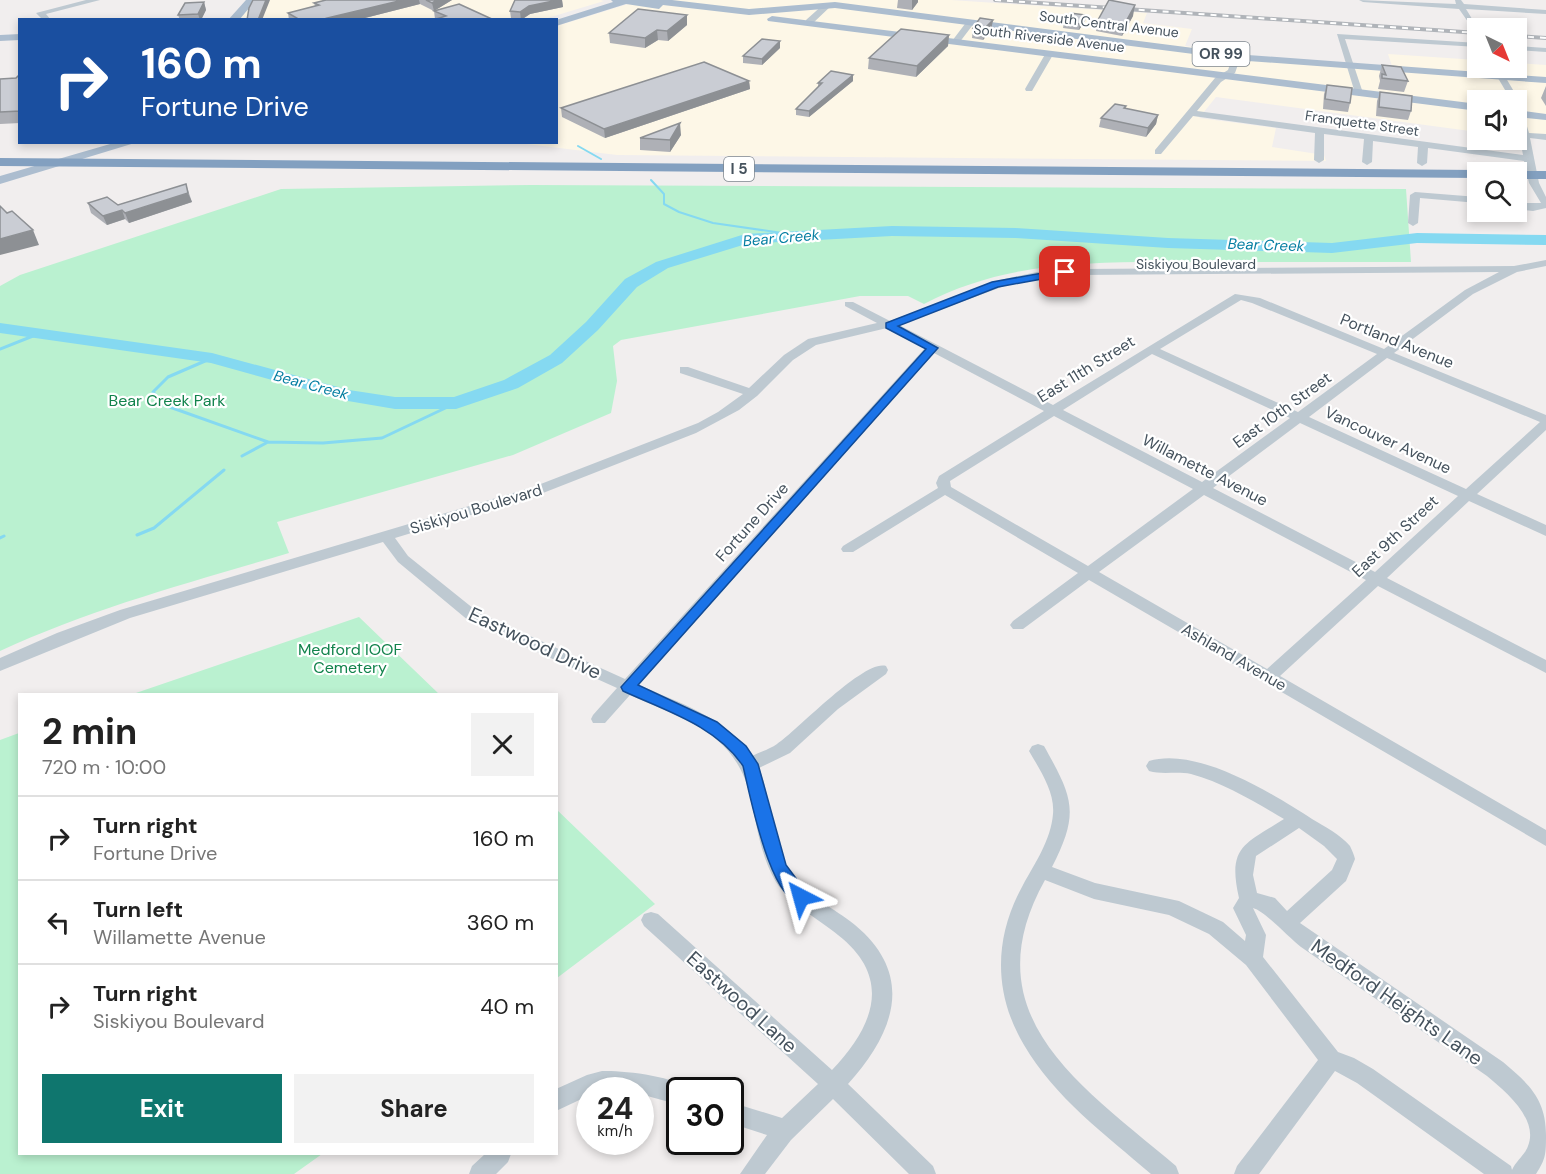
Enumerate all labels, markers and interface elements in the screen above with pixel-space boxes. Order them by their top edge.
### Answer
street label: South Central Avenue [1038,7,1180,41]
north arrow [1467,18,1527,78]
map controls [1467,18,1527,222]
street label: South Riverside Avenue [972,20,1126,56]
text: 160 m [141,36,262,91]
icon: right [42,42,120,120]
road number: OR 99 [1192,42,1250,66]
text: Fortune Drive [141,89,309,124]
button: sound [1467,90,1527,150]
street label: Franquette Street [1304,106,1420,140]
road number: I 5 [724,157,754,181]
button: search [1467,162,1527,222]
water label: Bear Creek [742,225,820,251]
water label: Bear Creek [1227,234,1305,256]
pin [1039,246,1090,297]
icon: arrive [1048,255,1081,288]
street label: Siskiyou Boulevard [1136,255,1256,273]
street label: Portland Avenue [1337,309,1457,373]
street label: East 11th Street [1033,331,1139,407]
water label: Bear Creek [271,365,351,405]
street label: East 10th Street [1229,367,1335,453]
park label: Bear Creek Park [109,390,225,411]
street label: Vancouver Avenue [1321,401,1455,479]
street label: Willamette Avenue [1139,429,1271,511]
street label: Fortune Drive [711,478,793,566]
street label: Siskiyou Boulevard [407,479,545,539]
street label: East 9th Street [1347,490,1443,582]
street label: Eastwood Drive [464,601,606,685]
street label: Ashland Avenue [1178,618,1290,696]
park label: Medford IOOF Cemetery [298,639,403,678]
text: 2 min [42,708,137,755]
button: close [471,713,534,776]
text: 720 m · 10:00 [42,754,166,780]
text: Turn right [93,811,198,840]
icon: right [42,822,75,855]
text: 160 m [473,824,534,853]
text: Fortune Drive [93,840,217,866]
position arrow [769,865,833,929]
text: Turn left [93,895,183,924]
icon: left [42,906,75,939]
text: 360 m [467,908,534,937]
text: Willamette Avenue [93,924,266,950]
street label: Medford Heights Lane [1306,933,1488,1071]
street label: Eastwood Lane [681,945,803,1059]
text: Turn right [93,979,198,1008]
icon: right [42,990,75,1023]
text: 40 m [480,992,534,1021]
text: Siskiyou Boulevard [93,1008,264,1034]
button: Exit [42,1074,282,1143]
button: Share [294,1074,534,1143]
speed limit sign: 30 [666,1077,744,1155]
text: 24 [597,1089,633,1128]
text: km/h [597,1121,633,1141]

